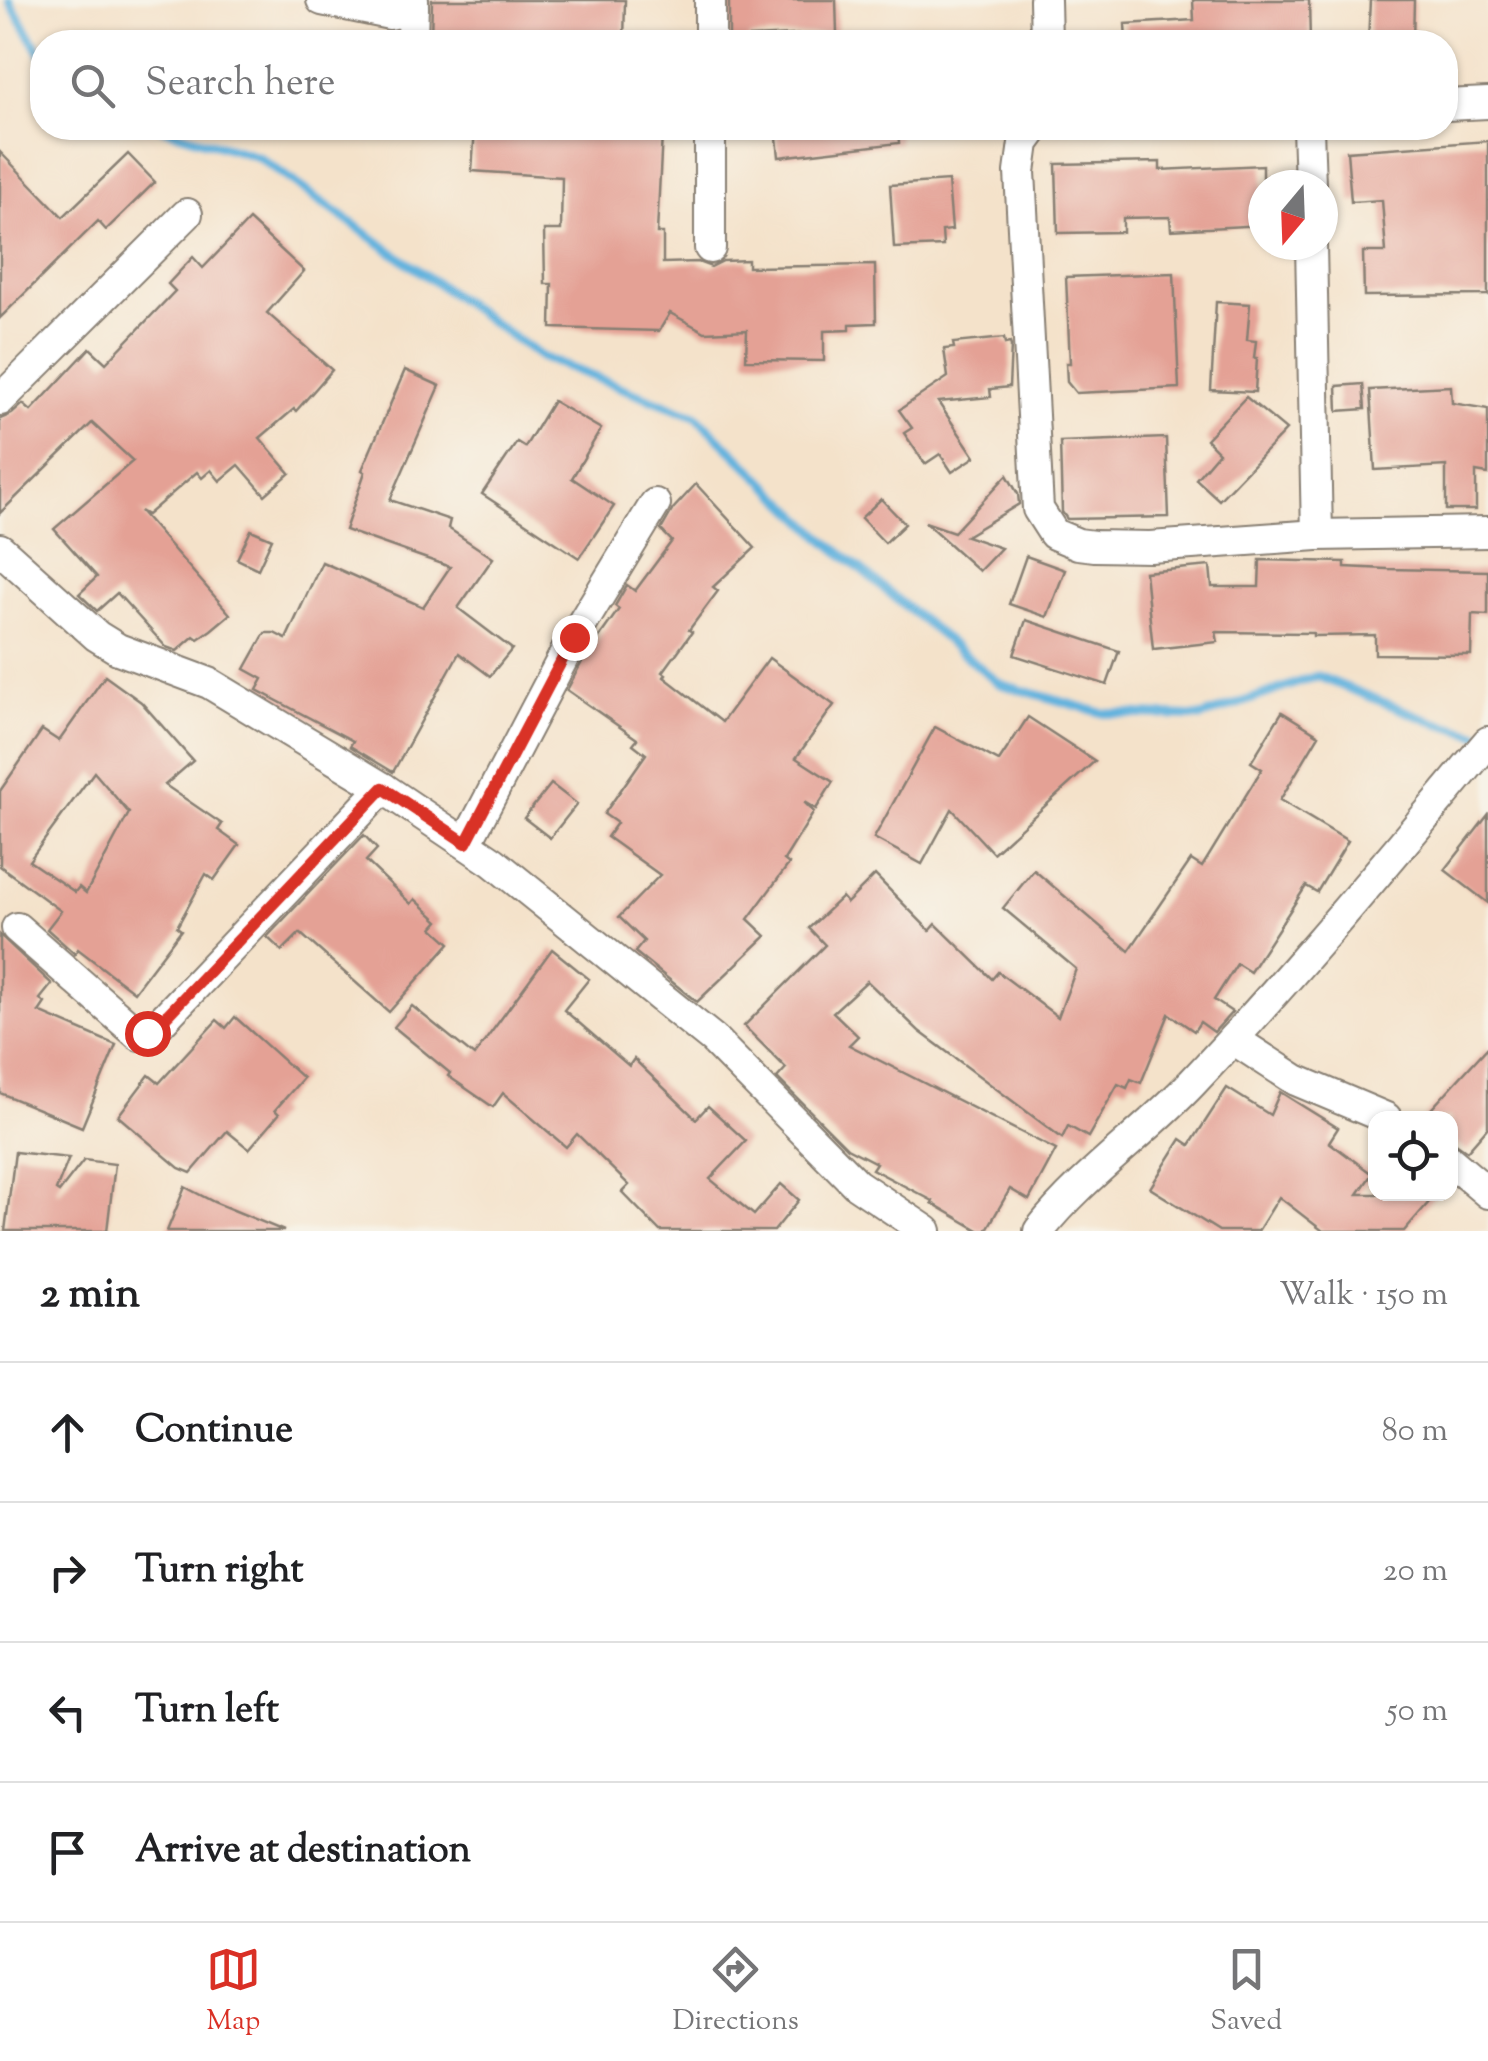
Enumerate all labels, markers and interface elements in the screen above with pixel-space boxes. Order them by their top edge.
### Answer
search box [30,30,1458,140]
icon: search [65,58,120,113]
text: Search here [145,58,336,112]
north arrow [1248,170,1338,260]
route end [552,615,598,661]
route start [125,1011,171,1057]
map controls [1368,1111,1458,1201]
button: locate [1368,1111,1458,1201]
text: 2 min [40,1266,140,1326]
text: Walk · 150 m [1279,1273,1448,1319]
icon: ahead [40,1405,95,1460]
text: Continue [135,1405,293,1459]
text: 80 m [1382,1409,1448,1455]
icon: right [40,1545,95,1600]
text: Turn right [135,1545,303,1599]
text: 20 m [1383,1549,1448,1595]
icon: left [40,1685,95,1740]
text: Turn left [135,1685,279,1739]
text: 50 m [1387,1689,1448,1735]
icon: arrive [40,1825,95,1880]
text: Arrive at destination [135,1825,471,1879]
tab: Map [206,1942,261,2042]
tab: Directions [672,1942,799,2042]
tab: Saved [1210,1942,1282,2042]

